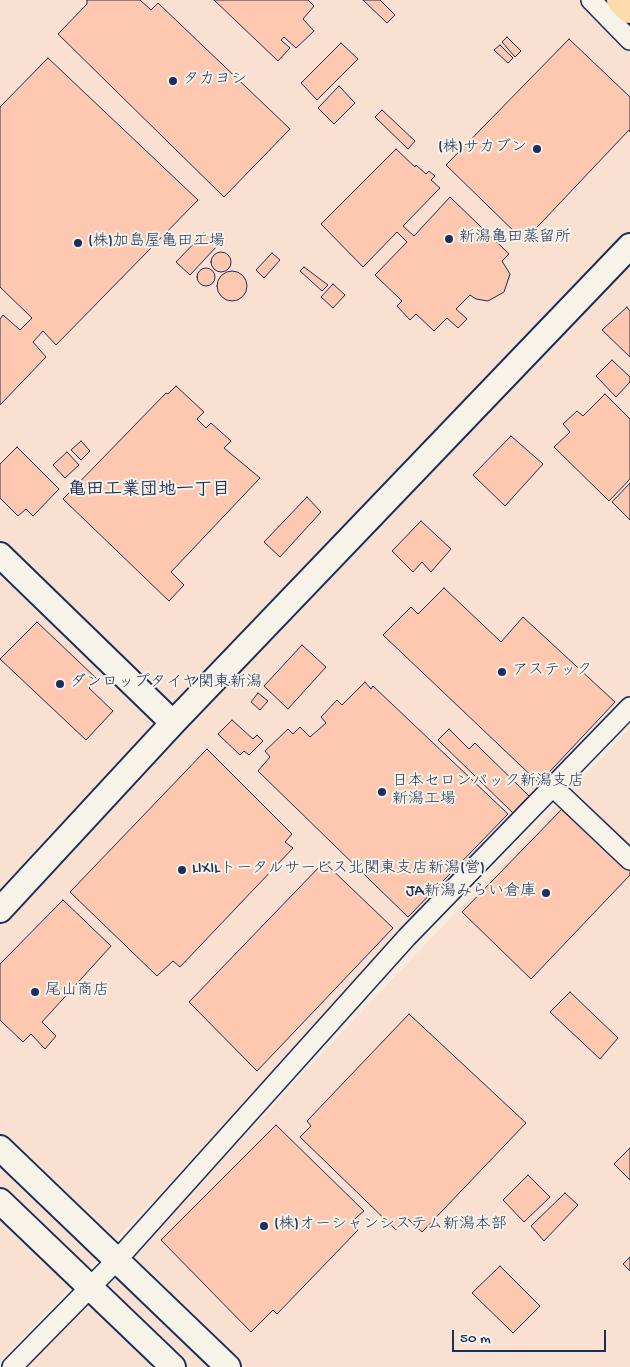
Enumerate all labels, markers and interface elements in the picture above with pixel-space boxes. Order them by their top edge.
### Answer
place label: タカヨシ [183,71,247,91]
marker: タカヨシ [167,75,179,87]
place label: (株)サカブン [438,139,527,159]
marker: (株)サカブン [531,143,543,155]
place label: 新潟亀田蒸留所 [459,229,571,249]
place label: (株)加島屋亀田工場 [88,233,225,253]
marker: 新潟亀田蒸留所 [443,233,455,245]
marker: (株)加島屋亀田工場 [72,237,84,249]
district label: 亀田工業団地一丁目 [68,480,230,502]
place label: アステック [512,662,592,682]
marker: アステック [496,666,508,678]
place label: ダンロップタイヤ関東新潟 [70,674,262,694]
marker: ダンロップタイヤ関東新潟 [54,678,66,690]
place label: 日本セロンパック新潟支店 新潟工場 [392,773,584,811]
marker: 日本セロンパック新潟支店 新潟工場 [376,786,388,798]
place label: LIXILトータルサービス北関東支店新潟(営) [192,860,485,880]
marker: LIXILトータルサービス北関東支店新潟(営) [176,864,188,876]
place label: JA新潟みらい倉庫 [406,883,536,903]
marker: JA新潟みらい倉庫 [540,887,552,899]
place label: 尾山商店 [45,982,109,1002]
marker: 尾山商店 [29,986,41,998]
place label: (株)オーシャンシステム新潟本部 [274,1216,507,1236]
marker: (株)オーシャンシステム新潟本部 [258,1220,270,1232]
scale bar [455,1320,609,1352]
text: 50 m [460,1330,491,1348]

